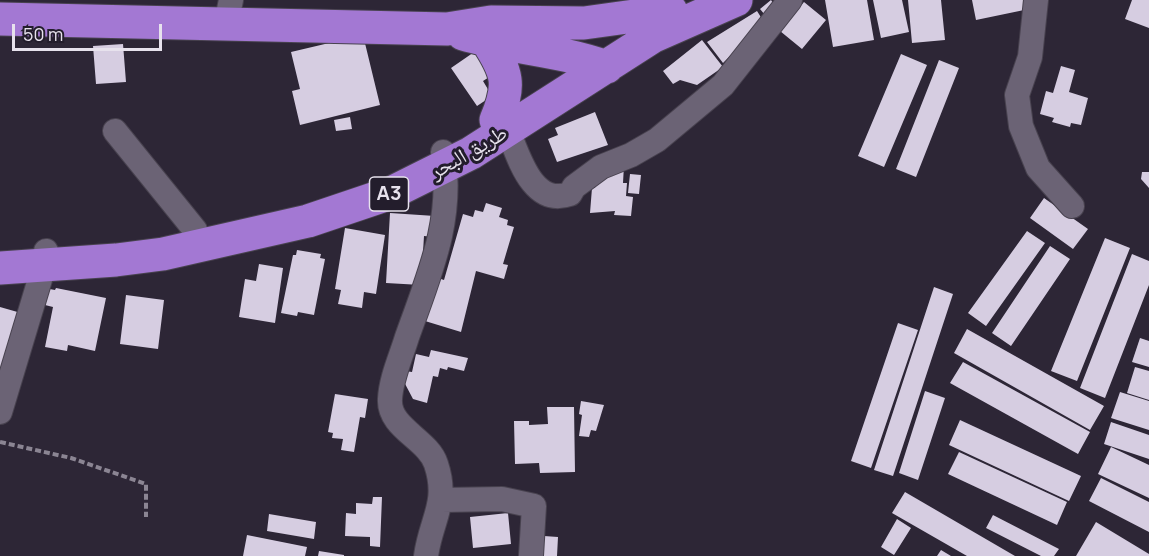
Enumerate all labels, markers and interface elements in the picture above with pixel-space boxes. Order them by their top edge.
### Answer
scale bar [15,12,165,50]
text: 50 m [23,22,63,46]
street label: طريق البحر [426,121,512,185]
road number: A3 [370,177,408,211]

